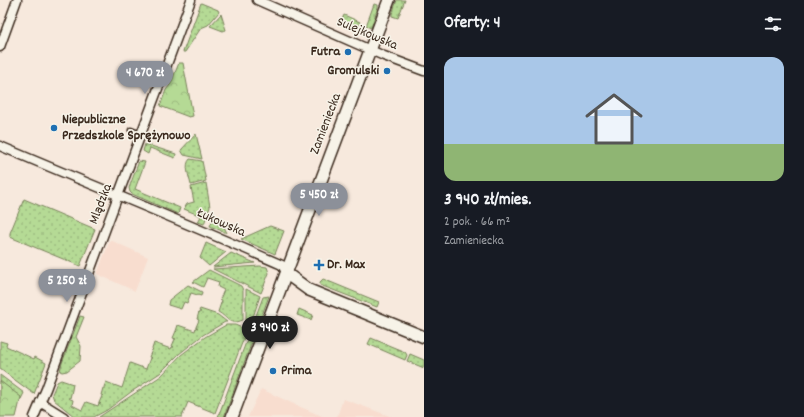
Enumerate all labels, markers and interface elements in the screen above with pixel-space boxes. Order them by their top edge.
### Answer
street label: Sulejkowska [333,12,401,56]
text: Oferty: 4 [444,12,500,36]
icon: filters [762,13,784,35]
place label: Futra [311,42,341,62]
marker: Futra [343,47,353,57]
pin: 4 670 zł [104,61,186,95]
place label: Gromulski [327,61,379,81]
text: 4 670 zł [126,64,164,83]
marker: Gromulski [382,66,392,76]
icon: home [578,83,650,155]
street label: Zamieniecka [305,90,347,158]
place label: Niepubliczne Przedszkole Sprężynowo [62,110,190,146]
marker: Niepubliczne Przedszkole Sprężynowo [49,123,59,133]
street label: Mlądzka [84,180,118,227]
pin: 5 450 zł [278,183,360,217]
text: 5 450 zł [300,186,338,205]
text: 3 940 zł/mies. [444,189,531,213]
street label: Łukowska [193,203,249,243]
text: 2 pok. · 66 m² [444,213,510,232]
text: Zamieniecka [444,232,504,251]
place label: Dr. Max [327,255,366,275]
marker: Dr. Max [314,260,324,270]
pin: 5 250 zł [26,269,108,303]
text: 5 250 zł [48,272,87,291]
pin: 3 940 zł [229,316,311,350]
text: 3 940 zł [251,319,289,338]
place label: Prima [281,361,313,381]
marker: Prima [268,366,278,376]

